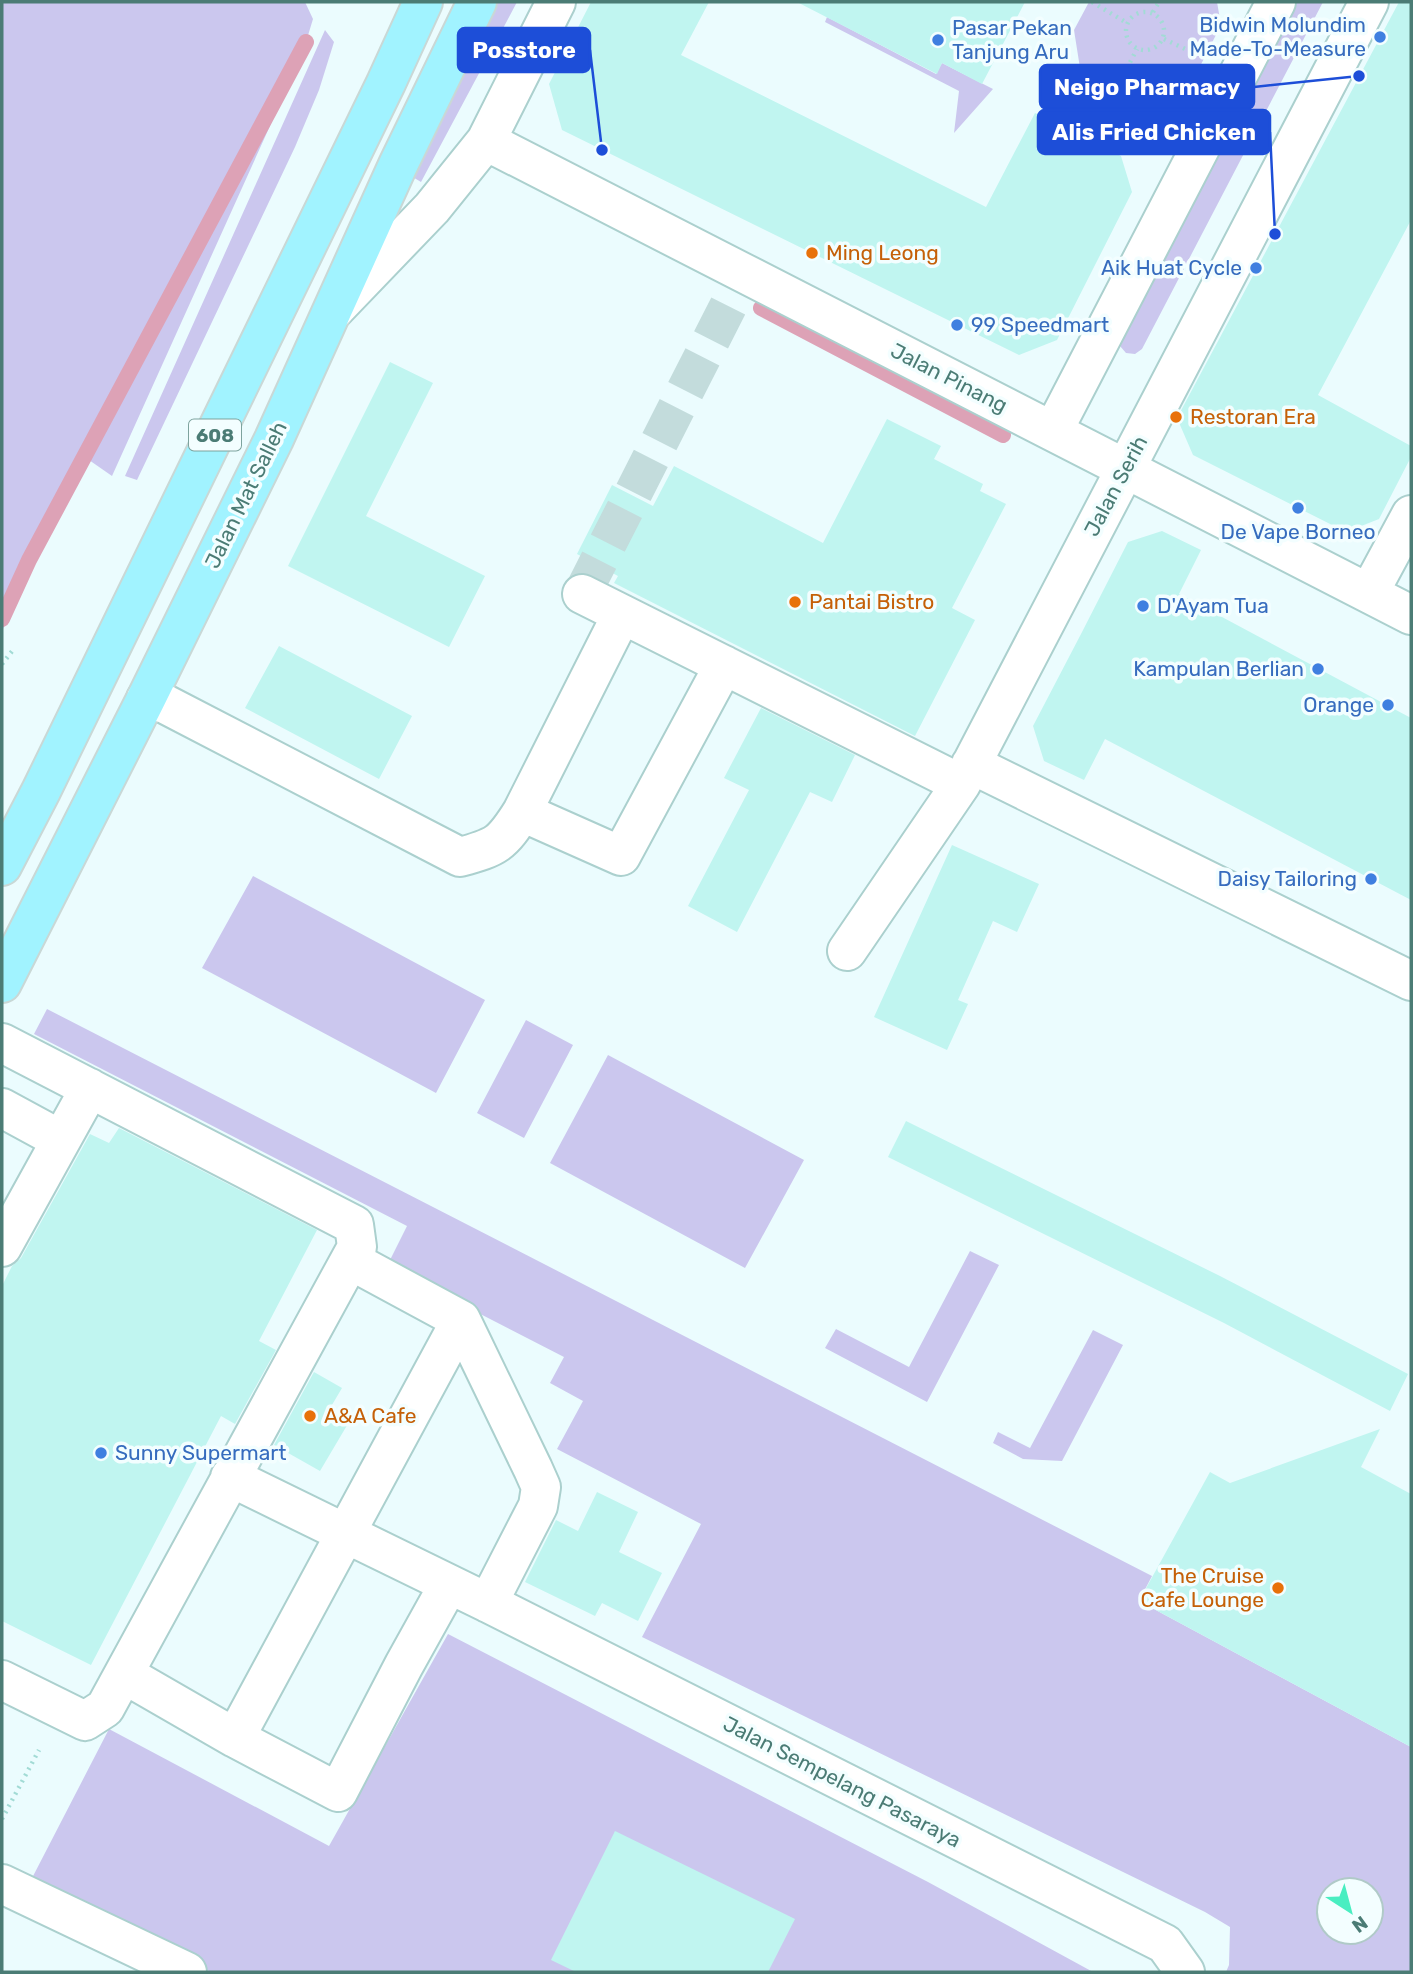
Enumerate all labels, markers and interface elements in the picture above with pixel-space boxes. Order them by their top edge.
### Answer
place label: Bidwin Molundim Made-To-Measure [1190,12,1366,61]
place label: Pasar Pekan Tanjung Aru [952,15,1072,64]
callout: Posstore [458,28,590,72]
marker: Bidwin Molundim Made-To-Measure [1372,29,1388,45]
marker: Pasar Pekan Tanjung Aru [930,32,946,48]
text: Posstore [472,36,576,64]
callout: Neigo Pharmacy [1040,65,1254,109]
text: Neigo Pharmacy [1054,73,1240,101]
callout: Alis Fried Chicken [1038,110,1270,154]
text: Alis Fried Chicken [1052,118,1256,146]
place label: Ming Leong [826,240,939,265]
marker: Ming Leong [804,245,820,261]
place label: Aik Huat Cycle [1101,255,1242,280]
marker: Aik Huat Cycle [1248,260,1264,276]
place label: 99 Speedmart [971,312,1109,337]
marker: 99 Speedmart [949,317,965,333]
street label: Jalan Pinang [887,337,1012,418]
place label: Restoran Era [1190,404,1316,429]
marker: Restoran Era [1168,409,1184,425]
street label: Jalan Mat Salleh [199,417,292,572]
road number: 608 [189,420,241,450]
street label: Jalan Serih [1079,431,1152,540]
marker: De Vape Borneo [1290,500,1306,516]
place label: De Vape Borneo [1221,519,1376,544]
place label: Pantai Bistro [809,589,934,614]
place label: D'Ayam Tua [1157,593,1269,618]
marker: Pantai Bistro [787,594,803,610]
marker: D'Ayam Tua [1135,598,1151,614]
place label: Kampulan Berlian [1133,656,1304,681]
marker: Kampulan Berlian [1310,661,1326,677]
place label: Orange [1303,692,1374,717]
marker: Orange [1380,697,1396,713]
place label: Daisy Tailoring [1218,866,1357,891]
marker: Daisy Tailoring [1363,871,1379,887]
place label: A&A Cafe [324,1403,416,1428]
marker: A&A Cafe [302,1408,318,1424]
place label: Sunny Supermart [115,1440,286,1465]
marker: Sunny Supermart [93,1445,109,1461]
place label: The Cruise Cafe Lounge [1140,1563,1264,1612]
marker: The Cruise Cafe Lounge [1270,1580,1286,1596]
street label: Jalan Sempelang Pasaraya [719,1711,965,1852]
north arrow [1315,1876,1385,1946]
text: N [1347,1911,1372,1938]

